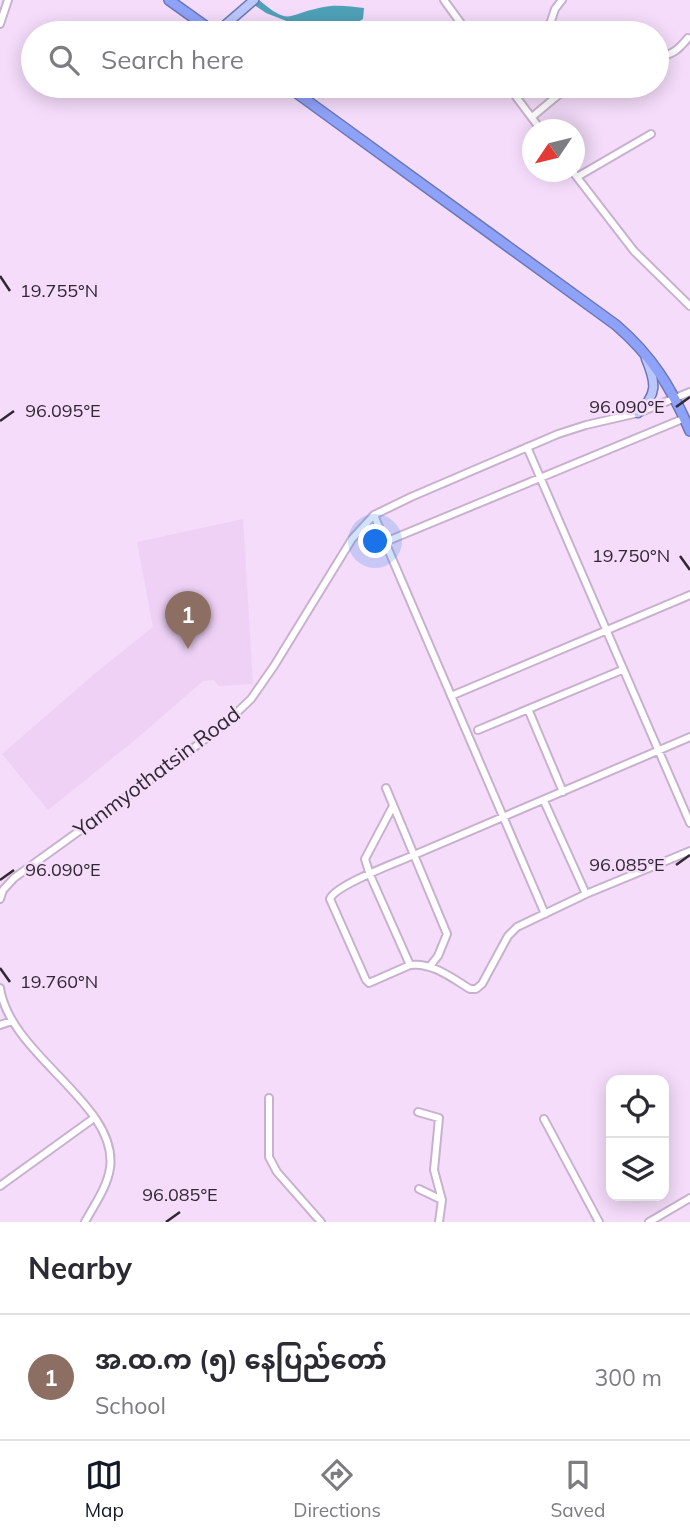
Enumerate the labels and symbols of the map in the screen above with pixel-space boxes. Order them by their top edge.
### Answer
north arrow [522,119,585,182]
text: 19.755°N [20,279,98,302]
text: 96.090°E [589,395,665,418]
text: 96.095°E [25,399,101,422]
your location [358,524,392,558]
text: 19.750°N [592,544,670,567]
pin: 1 [165,591,211,649]
street label: Yanmyothatsin Road [67,700,245,843]
text: 96.085°E [589,853,665,876]
text: 96.090°E [25,858,101,881]
text: 19.760°N [20,970,98,993]
text: 96.085°E [142,1183,218,1206]

